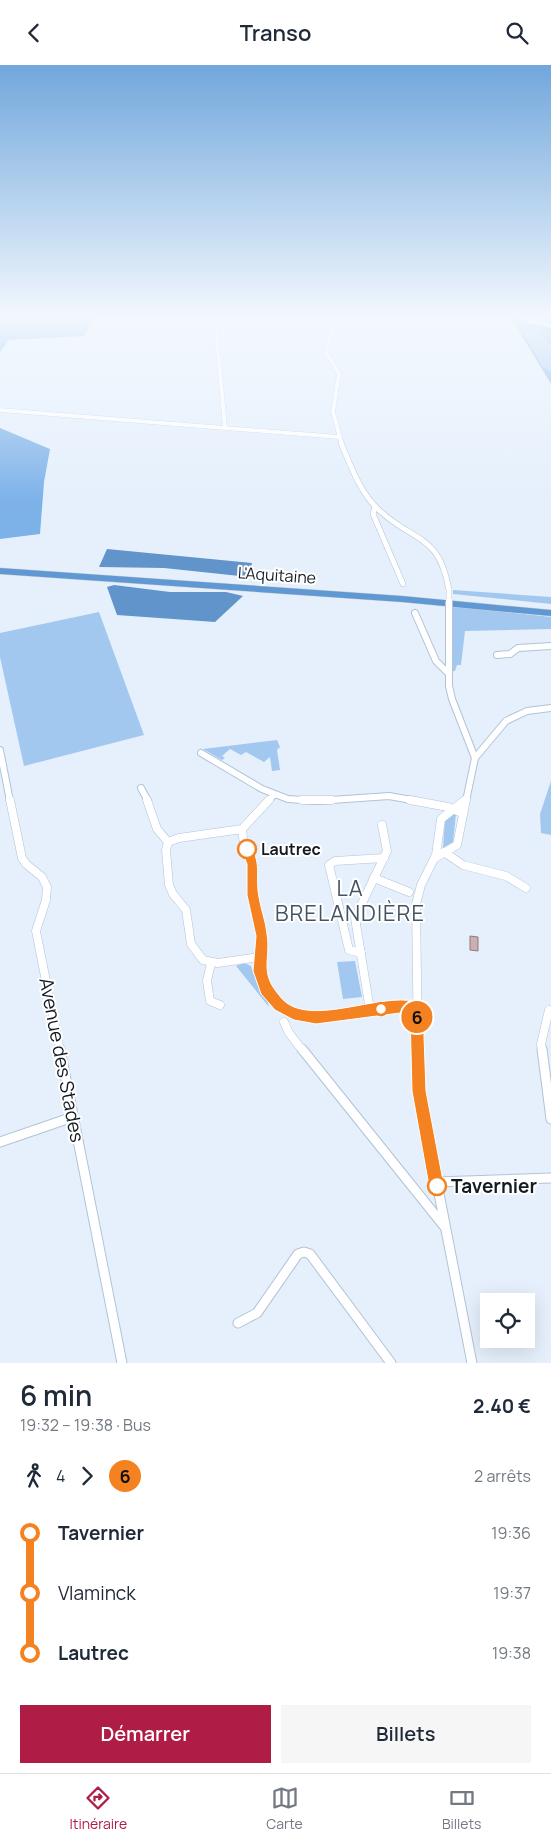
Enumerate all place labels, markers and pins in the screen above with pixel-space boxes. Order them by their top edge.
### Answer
place label: Lautrec [261,838,321,860]
marker: Lautrec [237,839,257,859]
unlabelled marker [374,1002,388,1016]
place label: Tavernier [451,1173,538,1199]
marker: Tavernier [427,1176,447,1196]

